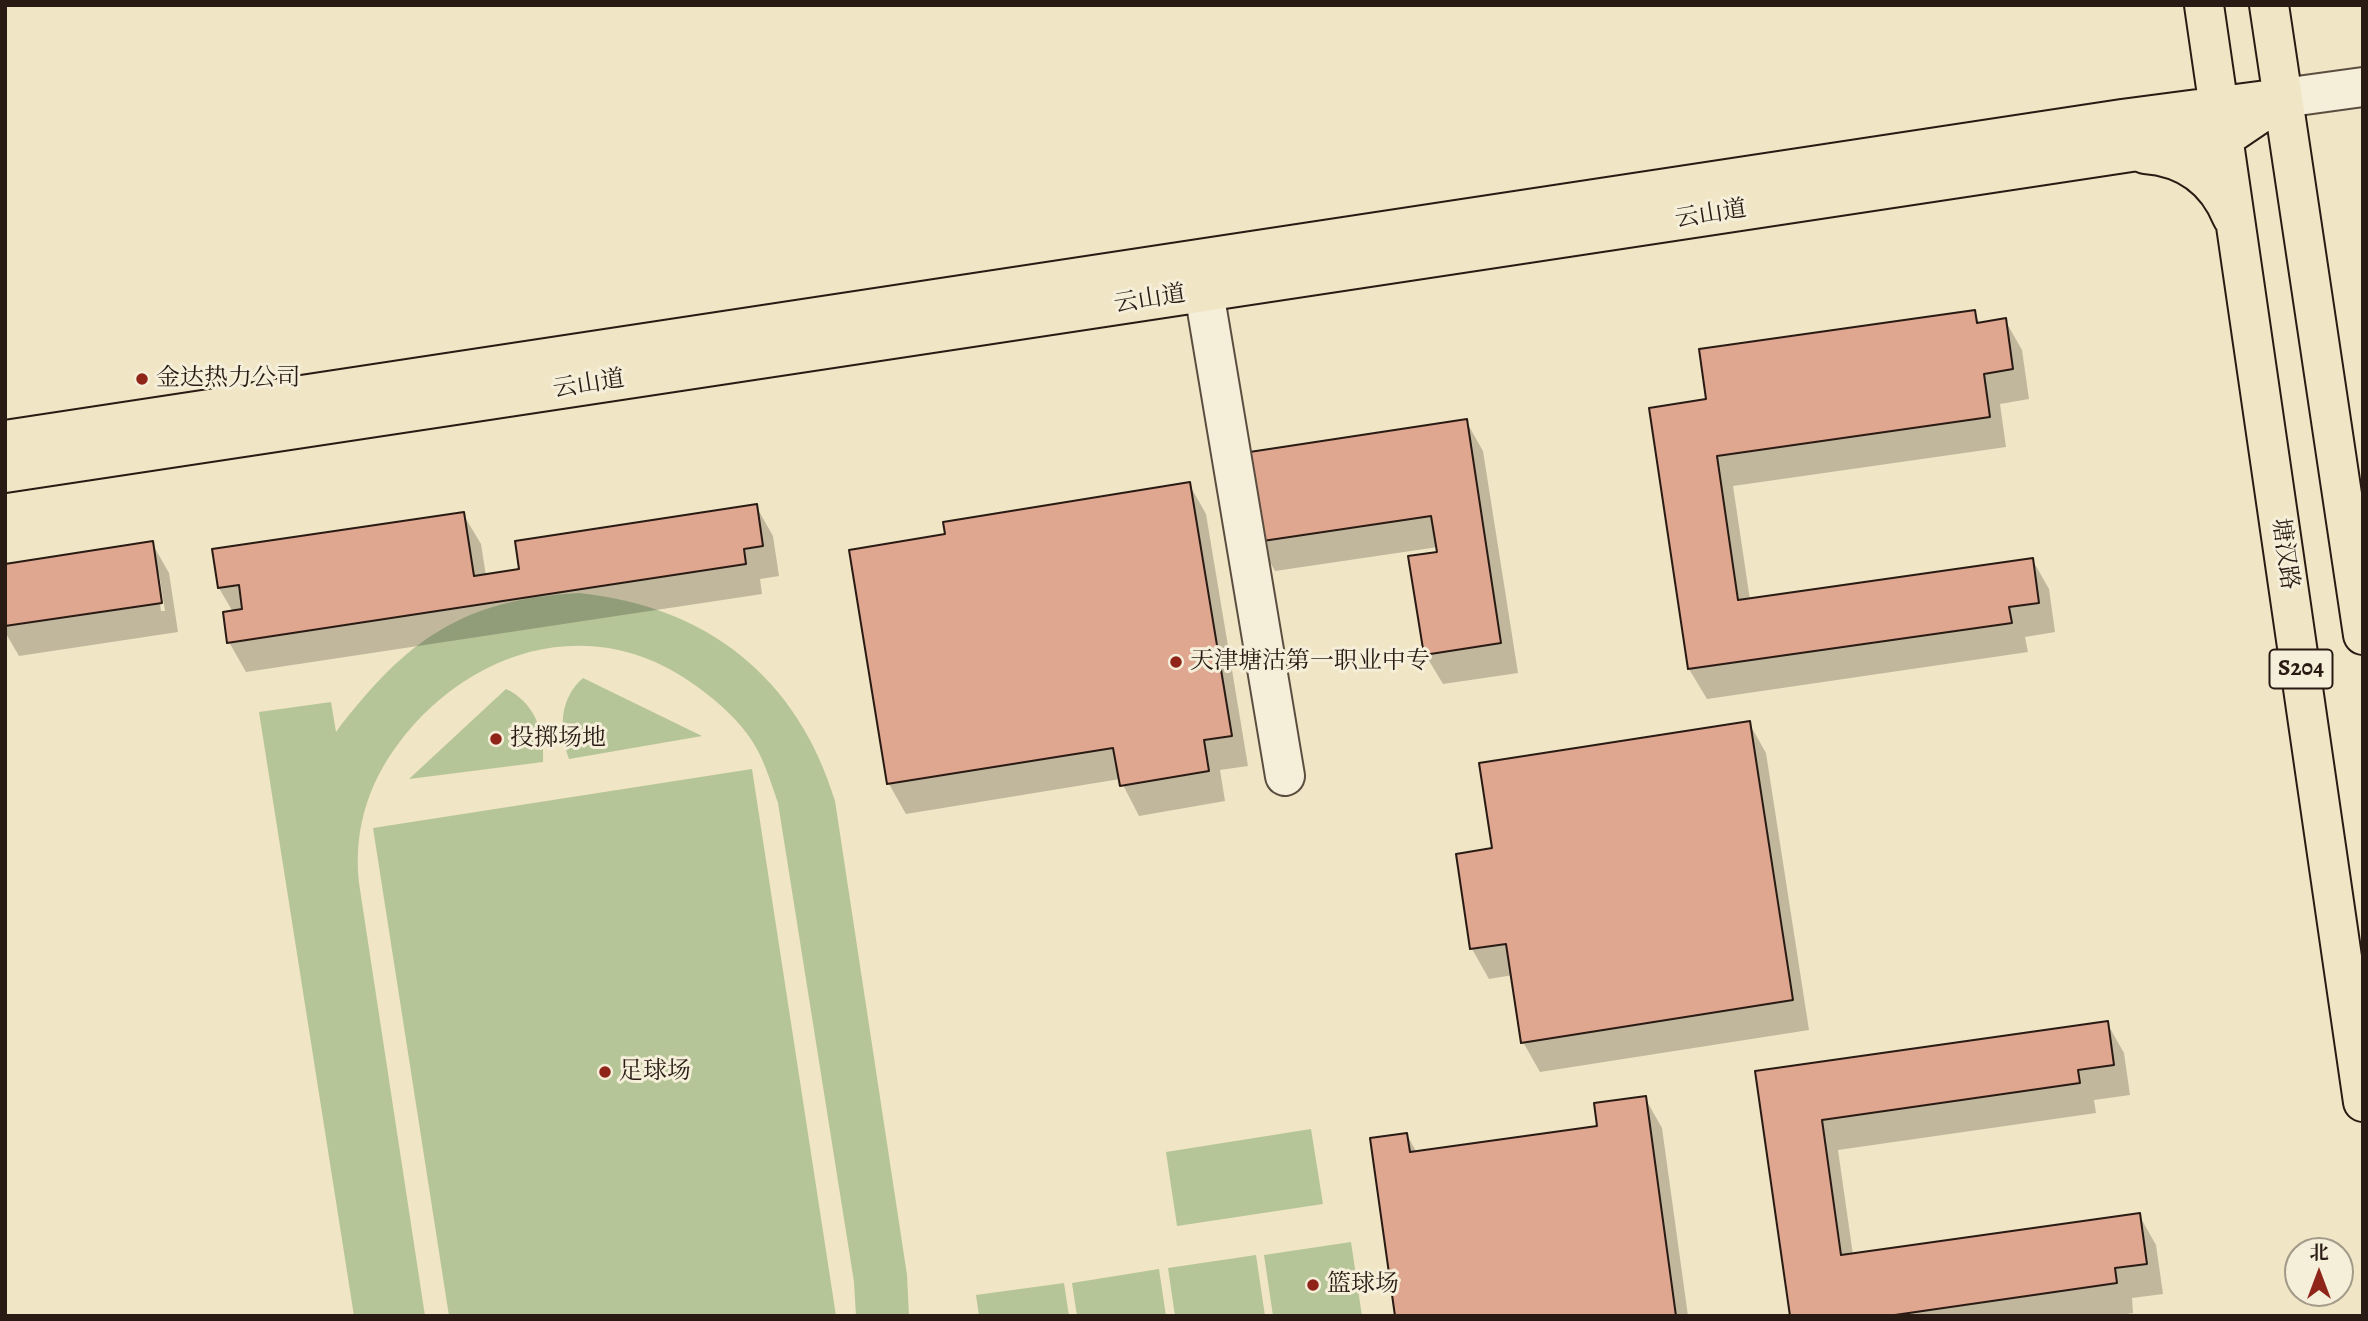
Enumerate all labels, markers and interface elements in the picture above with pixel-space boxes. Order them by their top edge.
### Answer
street label: 云山道 [1673,195,1749,235]
street label: 云山道 [1112,280,1188,320]
place label: 金达热力公司 [156,365,300,393]
street label: 云山道 [551,365,627,405]
marker: 金达热力公司 [134,371,150,387]
street label: 塘汉路 [2265,516,2303,592]
place label: 天津塘沽第一职业中专 [1190,648,1430,676]
road number: S204 [2270,650,2332,688]
marker: 天津塘沽第一职业中专 [1168,654,1184,670]
place label: 投掷场地 [510,725,606,753]
marker: 投掷场地 [488,731,504,747]
place label: 足球场 [619,1058,691,1086]
marker: 足球场 [597,1064,613,1080]
north arrow [2284,1237,2354,1307]
text: 北 [2309,1240,2329,1266]
place label: 篮球场 [1327,1271,1399,1299]
marker: 篮球场 [1305,1277,1321,1293]

